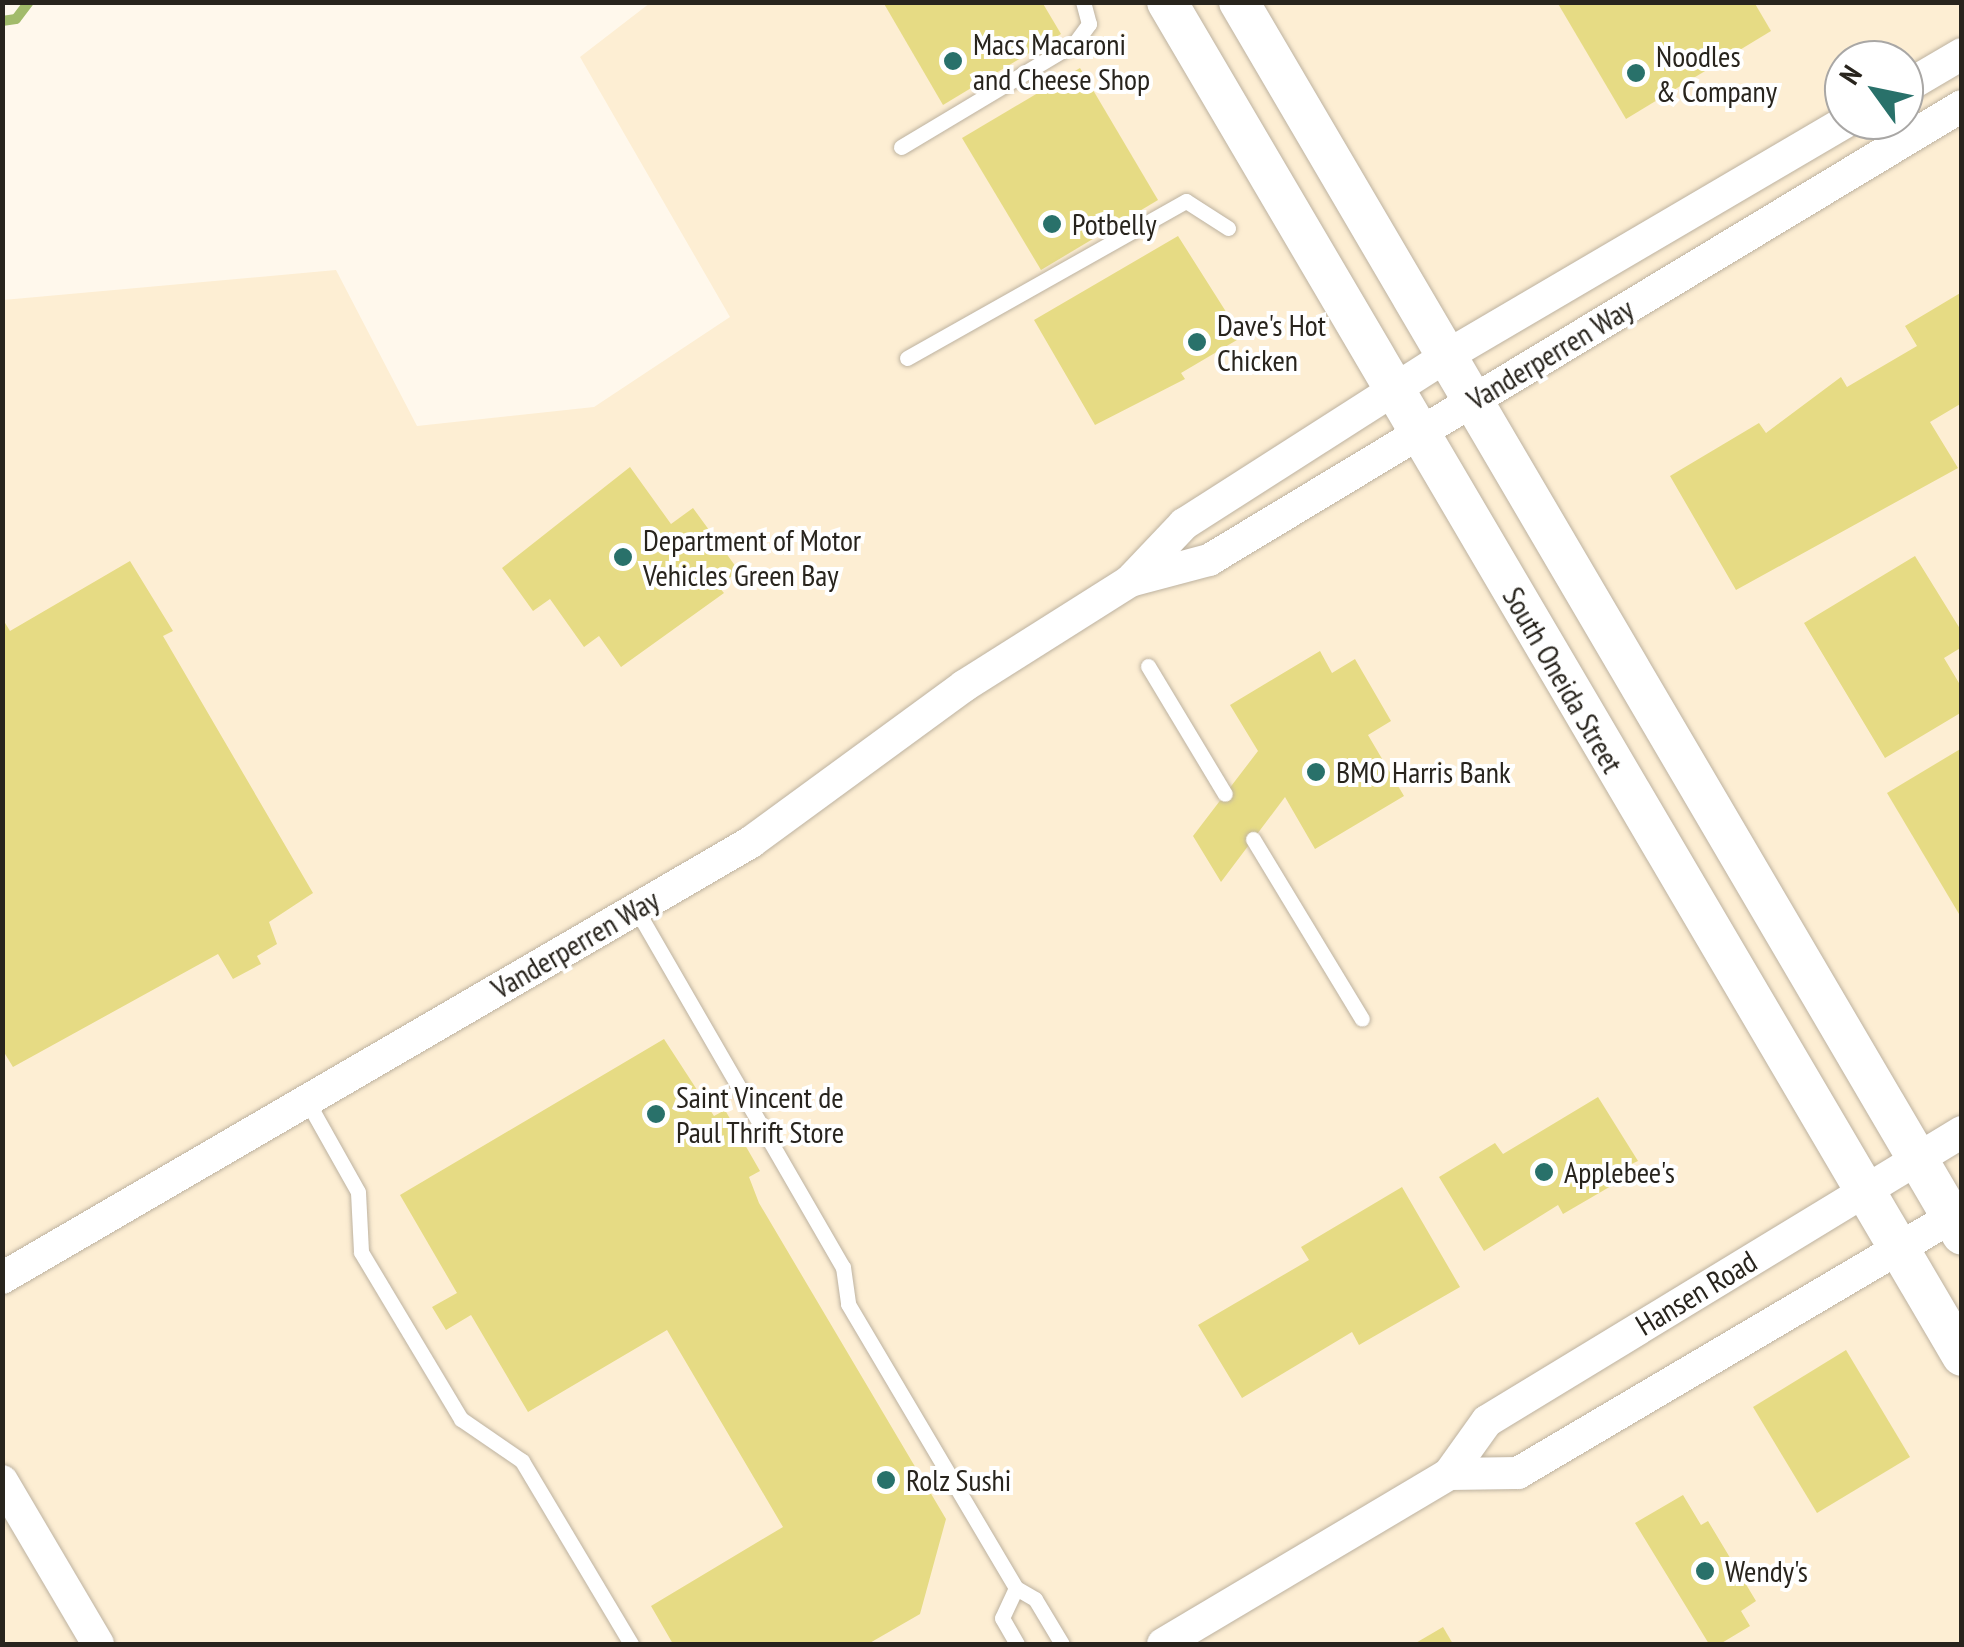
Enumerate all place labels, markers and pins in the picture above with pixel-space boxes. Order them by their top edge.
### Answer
place label: Macs Macaroni and Cheese Shop [973,26,1150,96]
place label: Noodles & Company [1656,38,1777,108]
marker: Macs Macaroni and Cheese Shop [942,50,964,72]
marker: Noodles & Company [1625,62,1647,84]
place label: Potbelly [1072,206,1157,242]
marker: Potbelly [1041,213,1063,235]
place label: Dave's Hot Chicken [1217,307,1326,378]
marker: Dave's Hot Chicken [1186,331,1208,353]
place label: Department of Motor Vehicles Green Bay [643,522,861,592]
marker: Department of Motor Vehicles Green Bay [612,546,634,568]
place label: BMO Harris Bank [1336,754,1511,790]
marker: BMO Harris Bank [1305,761,1327,783]
place label: Saint Vincent de Paul Thrift Store [676,1079,845,1150]
marker: Saint Vincent de Paul Thrift Store [645,1103,667,1125]
place label: Applebee's [1564,1154,1675,1190]
marker: Applebee's [1533,1161,1555,1183]
place label: Rolz Sushi [906,1462,1012,1498]
marker: Rolz Sushi [875,1469,897,1491]
place label: Wendy's [1725,1553,1808,1589]
marker: Wendy's [1694,1560,1716,1582]

